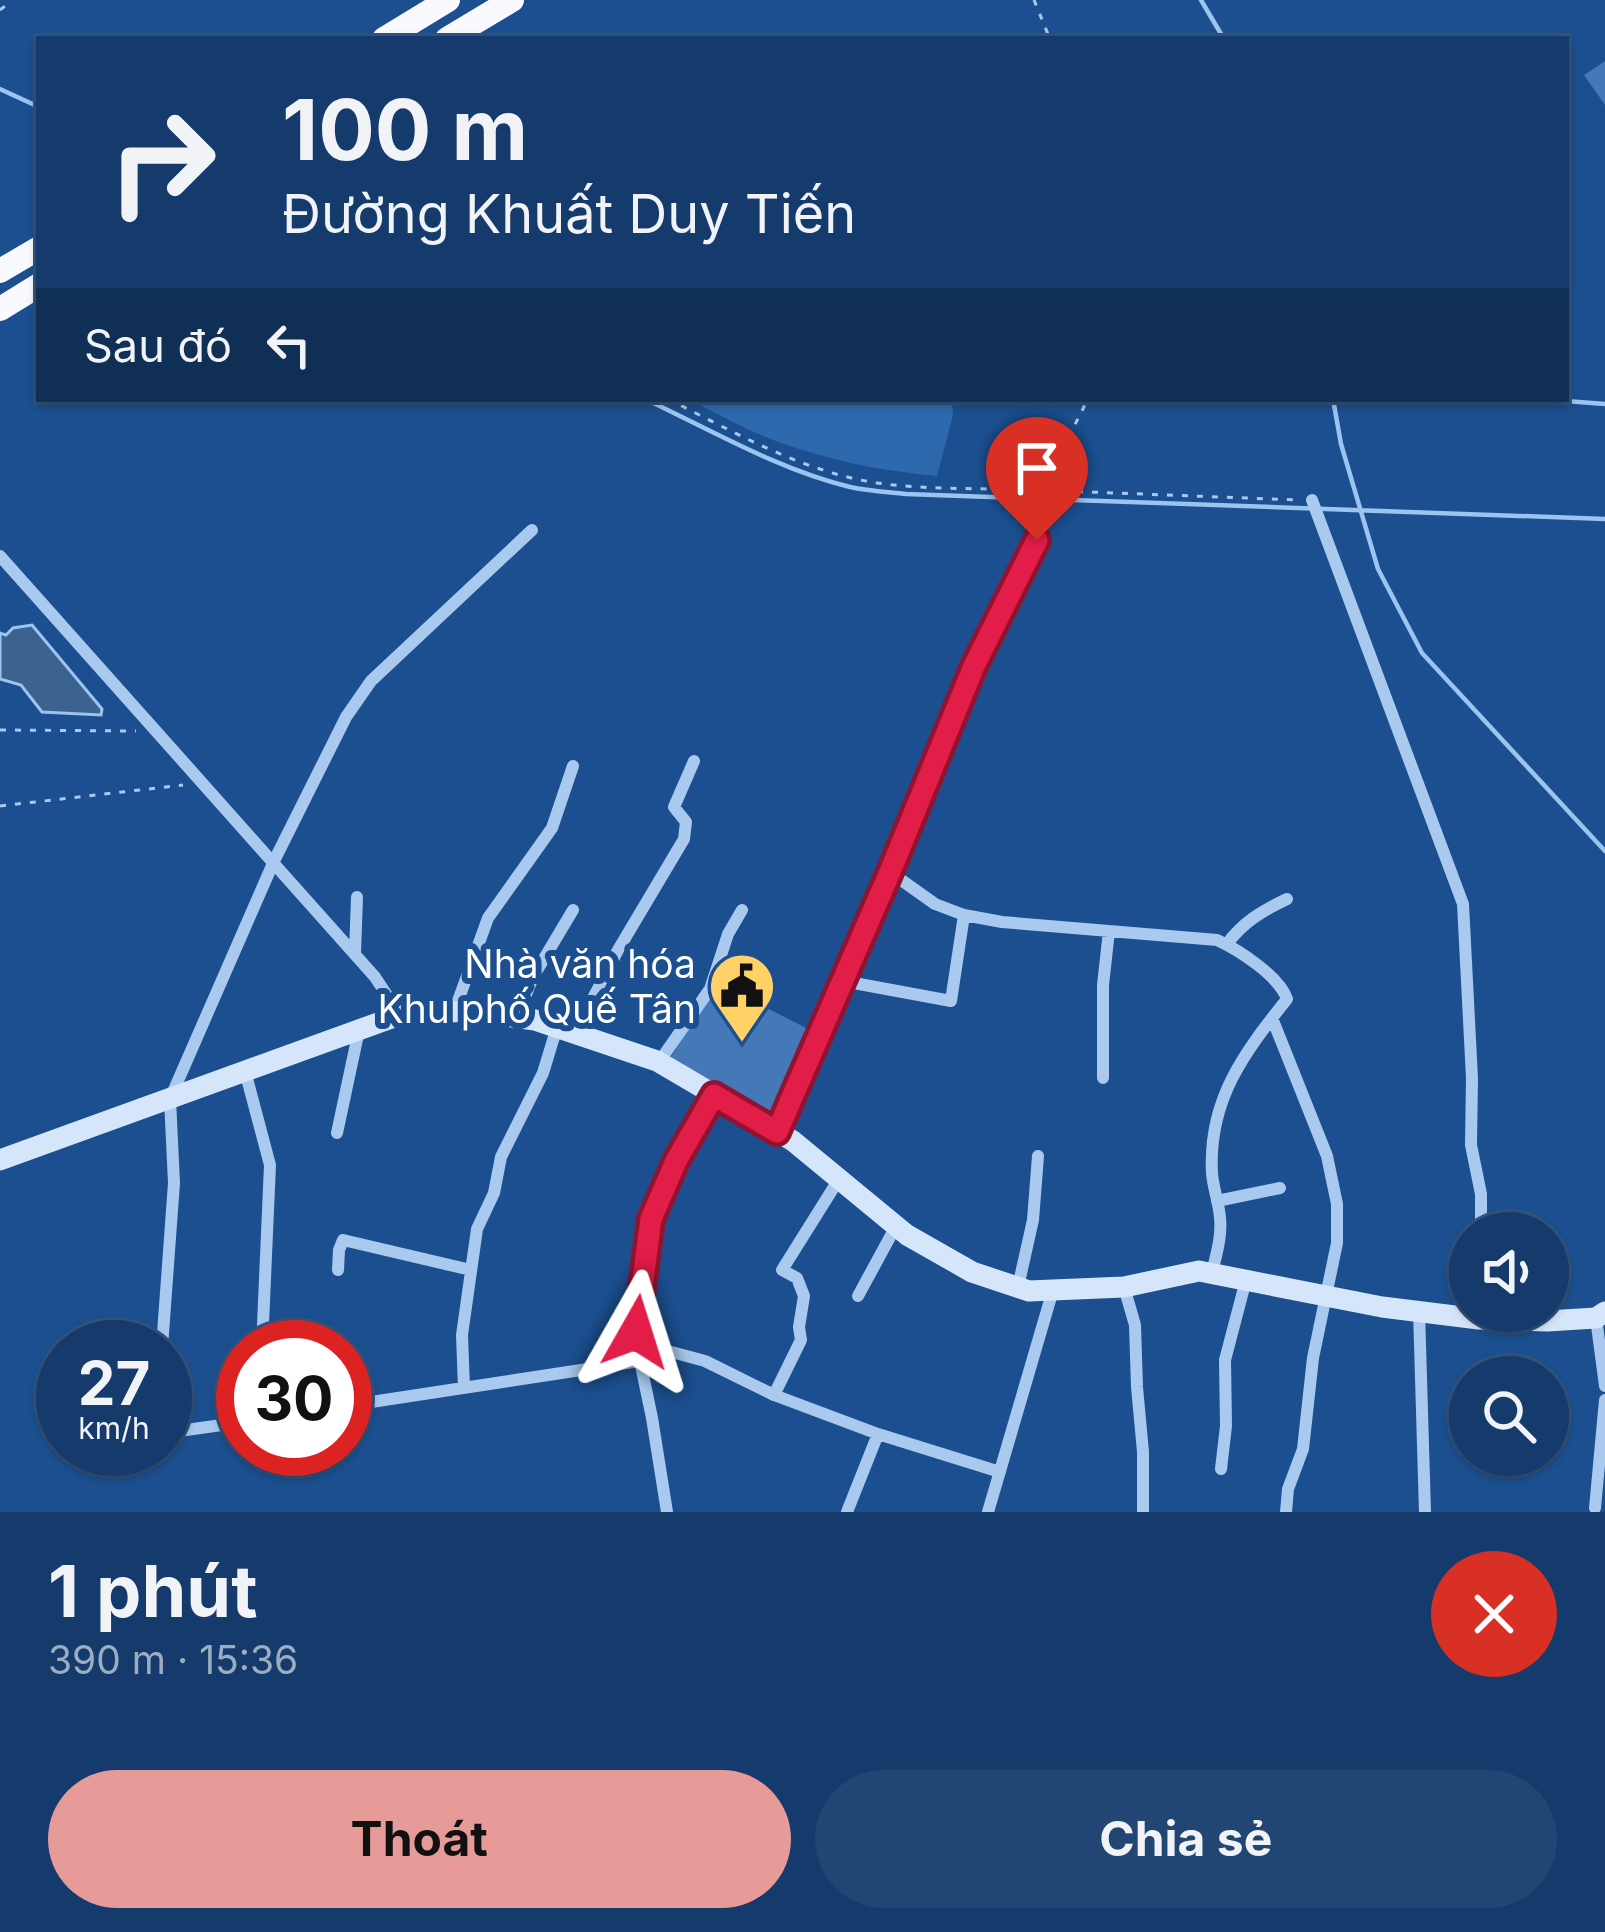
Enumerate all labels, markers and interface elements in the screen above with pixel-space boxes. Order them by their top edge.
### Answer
text: 100 m [282,79,528,180]
icon: right [84,84,240,240]
text: Đường Khuất Duy Tiến [282,181,856,246]
icon: left [256,312,322,378]
text: Sau đó [84,318,232,373]
pin [986,417,1088,540]
icon: arrive [1004,435,1070,501]
place label: Nhà văn hóa Khu phố Quế Tân [378,940,696,1032]
public building icon: Nhà văn hóa Khu phố Quế Tân [707,951,777,1045]
map controls [1449,1212,1569,1476]
button: sound [1449,1212,1569,1332]
position arrow [573,1269,699,1395]
speed limit sign: 30 [216,1320,372,1476]
text: 27 [78,1347,150,1419]
button: search [1449,1356,1569,1476]
text: km/h [78,1410,150,1446]
text: 1 phút [48,1547,258,1634]
button: close [1431,1551,1557,1677]
text: 390 m · 15:36 [48,1636,298,1683]
button: Thoát [48,1770,791,1908]
button: Chia sẻ [815,1770,1557,1908]

